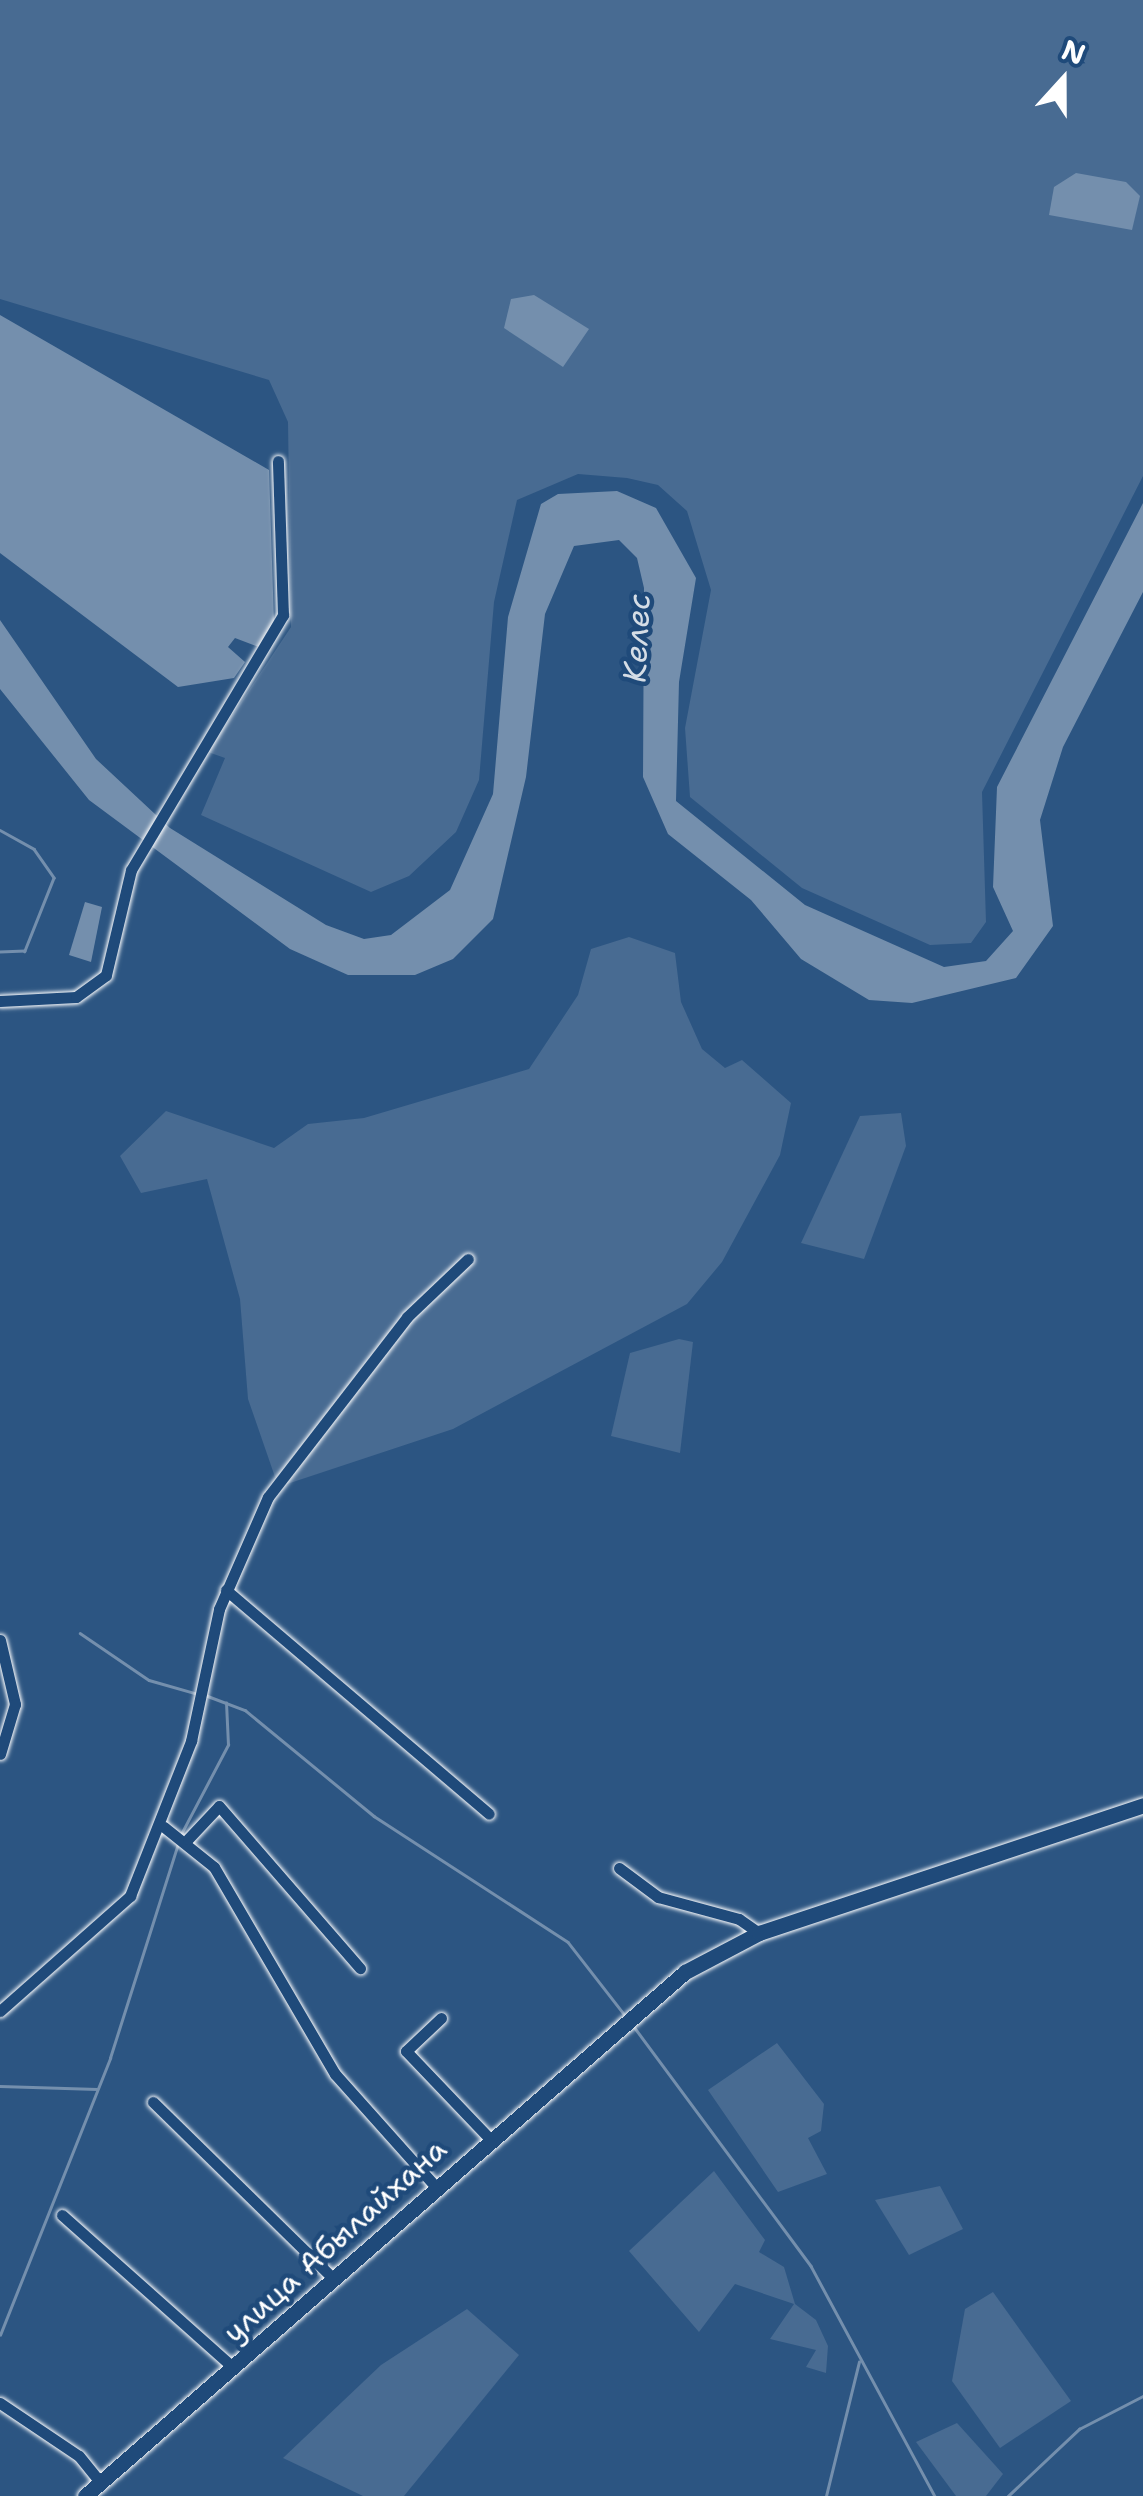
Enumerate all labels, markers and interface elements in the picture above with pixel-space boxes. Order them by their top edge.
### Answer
north arrow [1013,30,1113,130]
text: N [1057,30,1091,74]
water label: Келес [615,592,659,684]
street label: улица Абылайхана [216,2131,454,2351]

